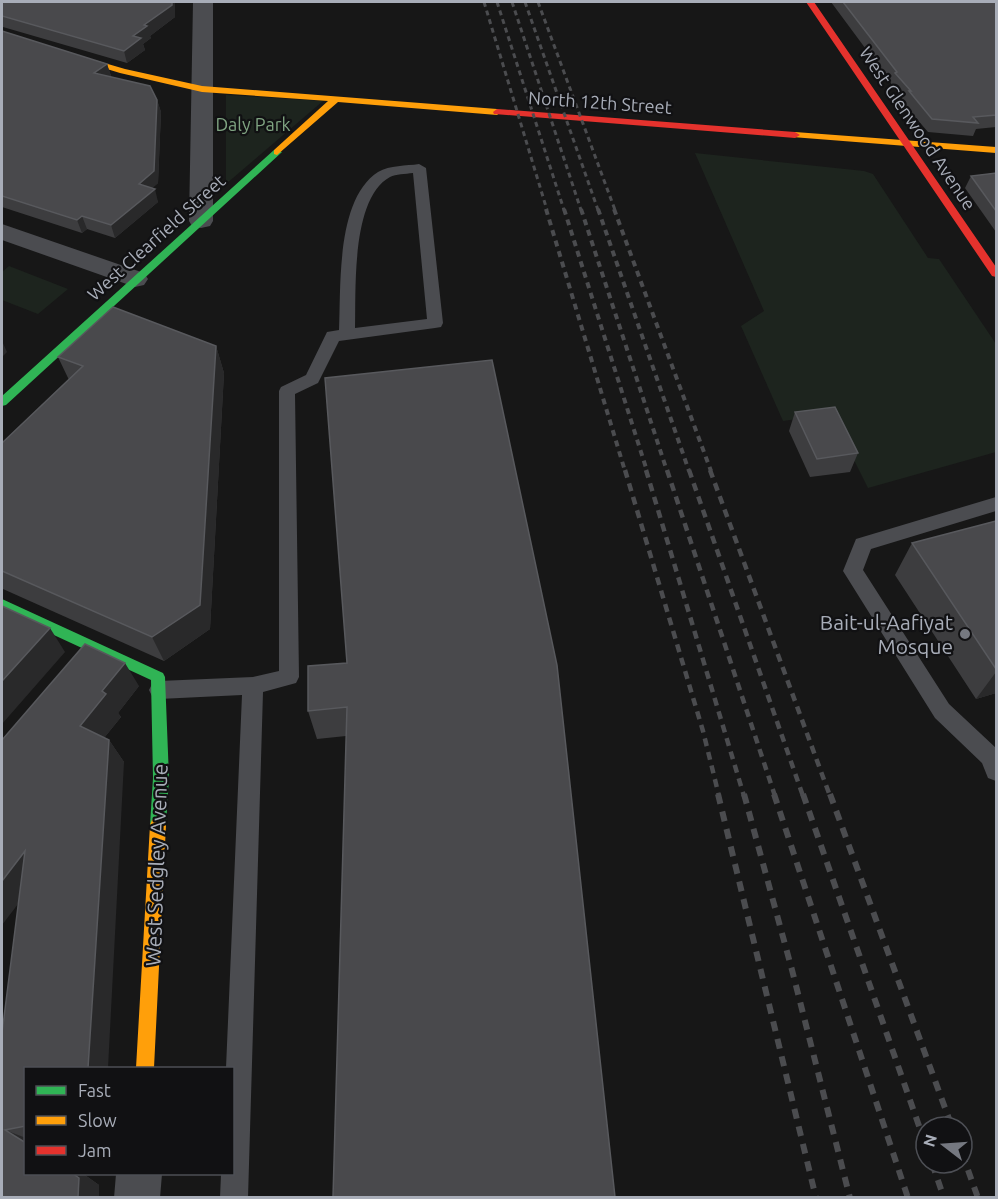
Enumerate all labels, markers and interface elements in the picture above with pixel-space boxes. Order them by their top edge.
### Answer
street label: West Glenwood Avenue [856,43,980,213]
street label: North 12th Street [528,87,672,117]
park label: Daly Park [215,114,291,134]
street label: West Clearfield Street [83,170,229,304]
place label: Bait-ul-Aafiyat Mosque [820,610,953,658]
marker: Bait-ul-Aafiyat Mosque [958,627,972,641]
street label: West Sedgley Avenue [140,763,172,967]
legend [24,1067,234,1175]
text: Fast [78,1080,111,1100]
text: Slow [78,1110,117,1130]
north arrow [914,1115,974,1175]
text: N [919,1132,940,1149]
text: Jam [78,1140,112,1160]

